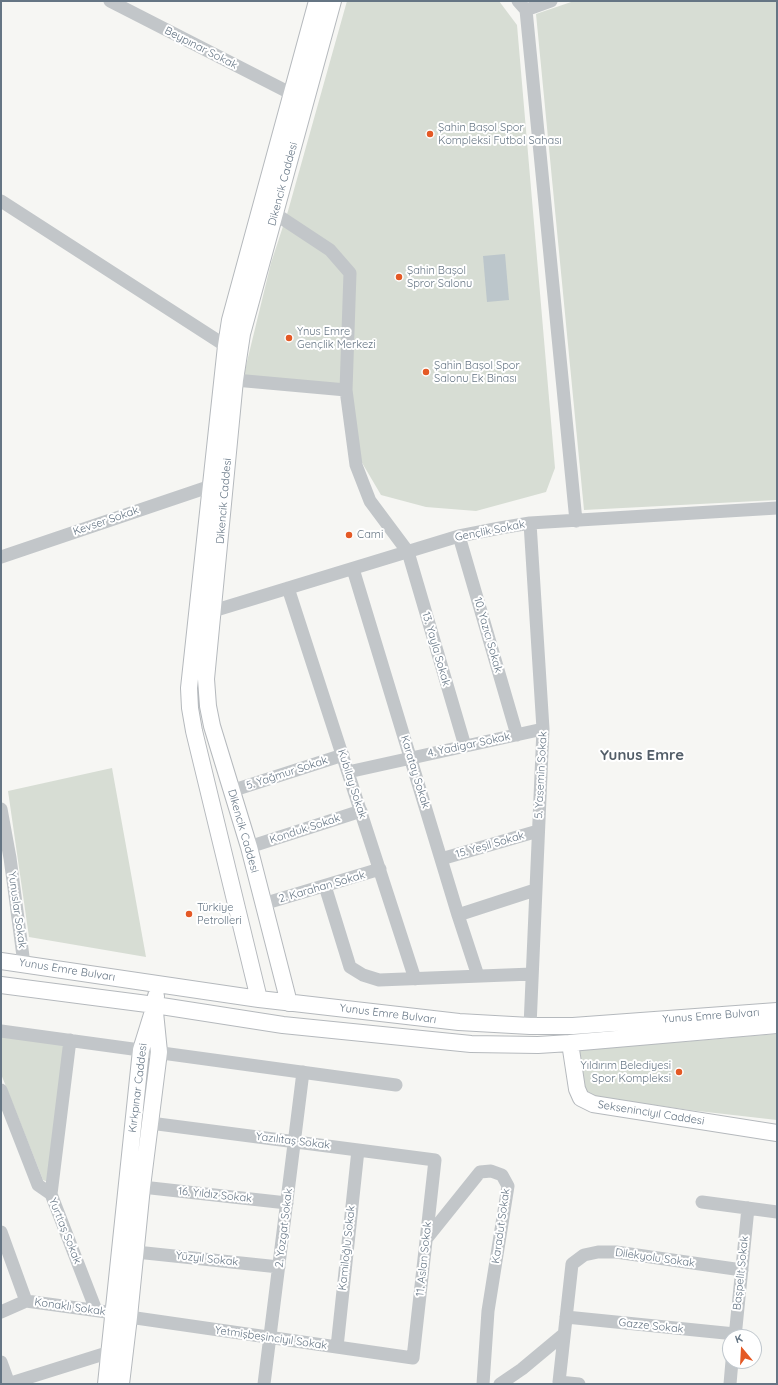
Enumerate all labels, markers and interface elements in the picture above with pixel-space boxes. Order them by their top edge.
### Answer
street label: Beypınar Sokak [162,24,240,72]
place label: Şahin Başol Spor Kompleksi Futbol Sahası [438,121,562,147]
marker: Şahin Başol Spor Kompleksi Futbol Sahası [425,129,435,139]
street label: Dikencik Caddesi [265,141,301,227]
place label: Şahin Başol Spror Salonu [407,264,472,290]
marker: Şahin Başol Spror Salonu [394,272,404,282]
place label: Ynus Emre Gençlik Merkezi [297,325,376,351]
marker: Ynus Emre Gençlik Merkezi [284,333,294,343]
place label: Şahin Başol Spor Salonu Ek Binası [434,359,520,385]
marker: Şahin Başol Spor Salonu Ek Binası [421,367,431,377]
street label: Dikencik Caddesi [214,457,234,545]
street label: Kevser Sokak [71,504,141,538]
street label: Gençlik Sokak [454,518,526,544]
place label: Cami [357,528,383,542]
marker: Cami [344,530,354,540]
street label: 10. Yazıcı Sokak [471,596,505,674]
street label: 13. Yayla Sokak [419,610,453,688]
street label: 4. Yadigar Sokak [426,730,512,760]
street label: 5. Yasemin Sokak [532,731,550,819]
street label: Karatay Sokak [398,734,432,810]
district label: Yunus Emre [600,746,684,764]
street label: Kubilay Sokak [335,748,369,820]
street label: 5. Yağmur Sokak [245,754,329,792]
street label: Dikencik Caddesi [225,788,261,874]
street label: Konduk Sokak [268,811,342,847]
street label: 15. Yeşil Sokak [454,829,526,861]
street label: 2. Karahan Sokak [277,868,367,906]
street label: Yunuslar Sokak [5,871,29,949]
place label: Türkiye Petrolleri [197,901,242,927]
marker: Türkiye Petrolleri [184,909,194,919]
street label: Yunus Emre Bulvarı [18,956,116,984]
street label: Yunus Emre Bulvarı [339,1002,437,1026]
street label: Yunus Emre Bulvarı [662,1006,760,1026]
street label: Kırkpınar Caddesi [126,1042,150,1134]
place label: Yıldırım Belediyesi Spor Kompleksi [580,1059,671,1085]
marker: Yıldırım Belediyesi Spor Kompleksi [674,1067,684,1077]
street label: Sekseninciyıl Caddesi [597,1098,705,1128]
street label: Yazılıtaş Sokak [255,1130,331,1152]
street label: 16. Yıldız Sokak [177,1185,253,1205]
street label: 2. Yozgat Sokak [273,1187,295,1269]
street label: Karadut Sokak [489,1187,513,1265]
street label: Yurttaş Sokak [46,1196,84,1266]
street label: Kamiloğlu Sokak [336,1205,358,1291]
street label: 11. Aslan Sokak [414,1221,434,1297]
street label: Başpelit Sokak [731,1235,751,1311]
street label: Dilekyolu Sokak [614,1246,696,1270]
street label: Yüzyıl Sokak [175,1249,239,1269]
street label: Konaklı Sokak [34,1295,106,1319]
street label: Gazze Sokak [618,1316,684,1336]
street label: Yetmişbeşinciyıl Sokak [214,1324,328,1352]
north arrow [722,1329,762,1369]
text: K [733,1331,744,1346]

